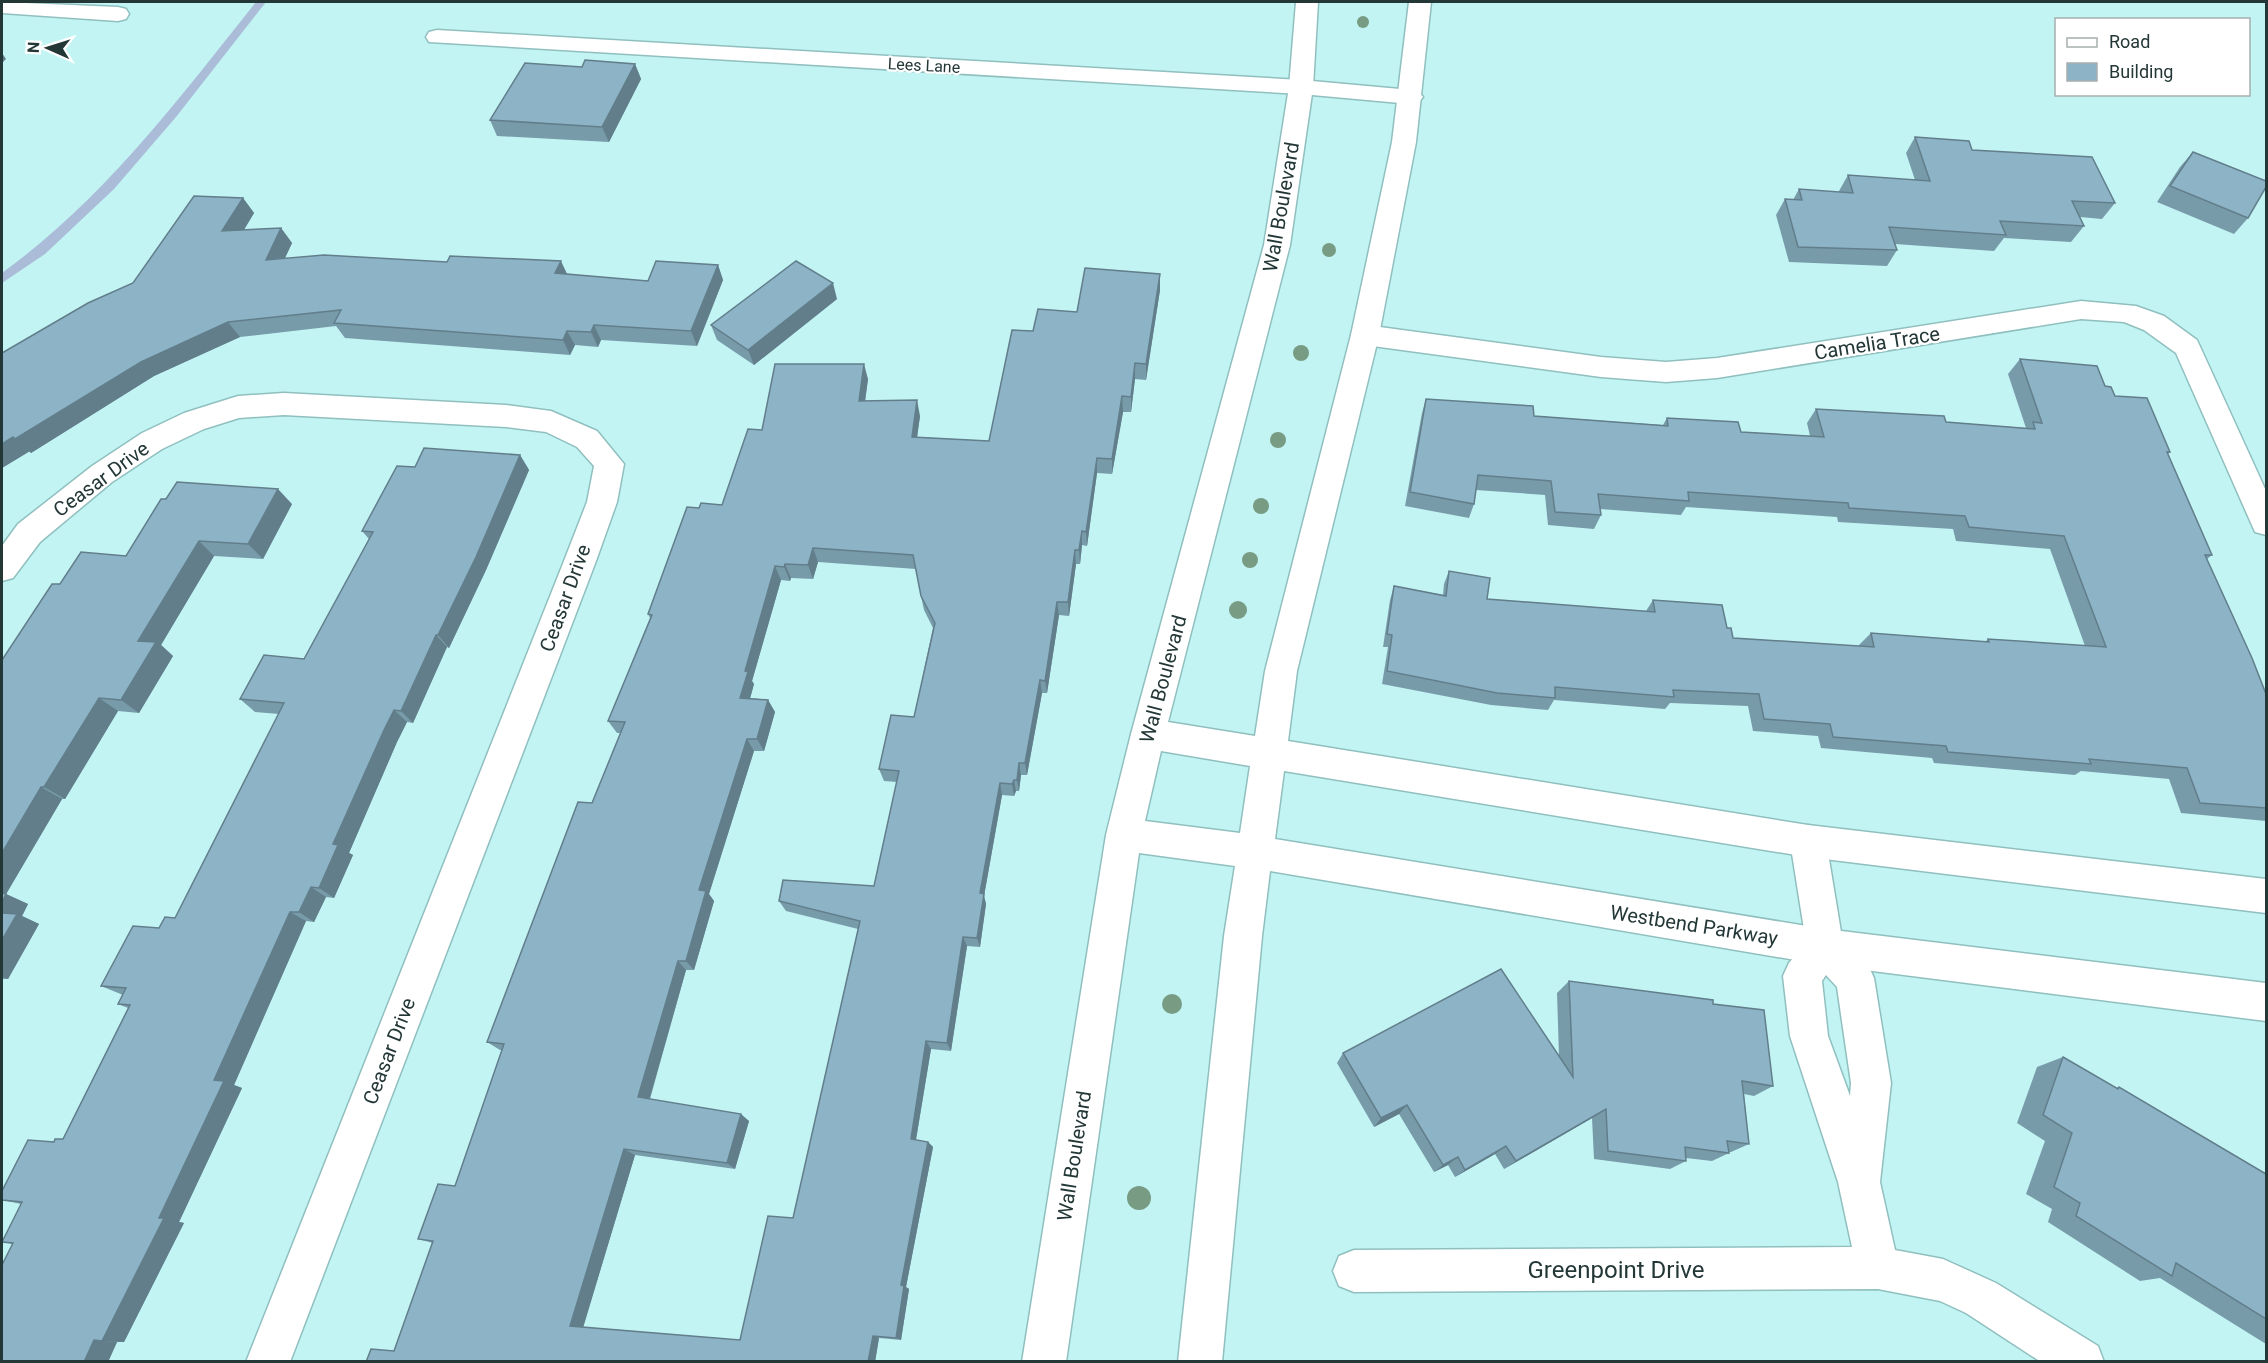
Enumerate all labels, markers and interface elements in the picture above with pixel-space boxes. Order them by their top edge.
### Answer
north arrow [18,18,78,78]
legend [2055,18,2250,96]
text: Road [2109,31,2150,52]
text: N [24,41,43,53]
street label: Lees Lane [887,54,961,77]
text: Building [2109,61,2173,82]
street label: Wall Boulevard [1258,140,1304,274]
street label: Camelia Trace [1813,321,1941,365]
street label: Ceasar Drive [48,436,154,522]
street label: Ceasar Drive [535,541,595,655]
street label: Wall Boulevard [1134,612,1192,746]
street label: Westbend Parkway [1608,900,1780,950]
street label: Ceasar Drive [358,994,420,1108]
street label: Wall Boulevard [1052,1089,1096,1223]
street label: Greenpoint Drive [1528,1256,1704,1284]

